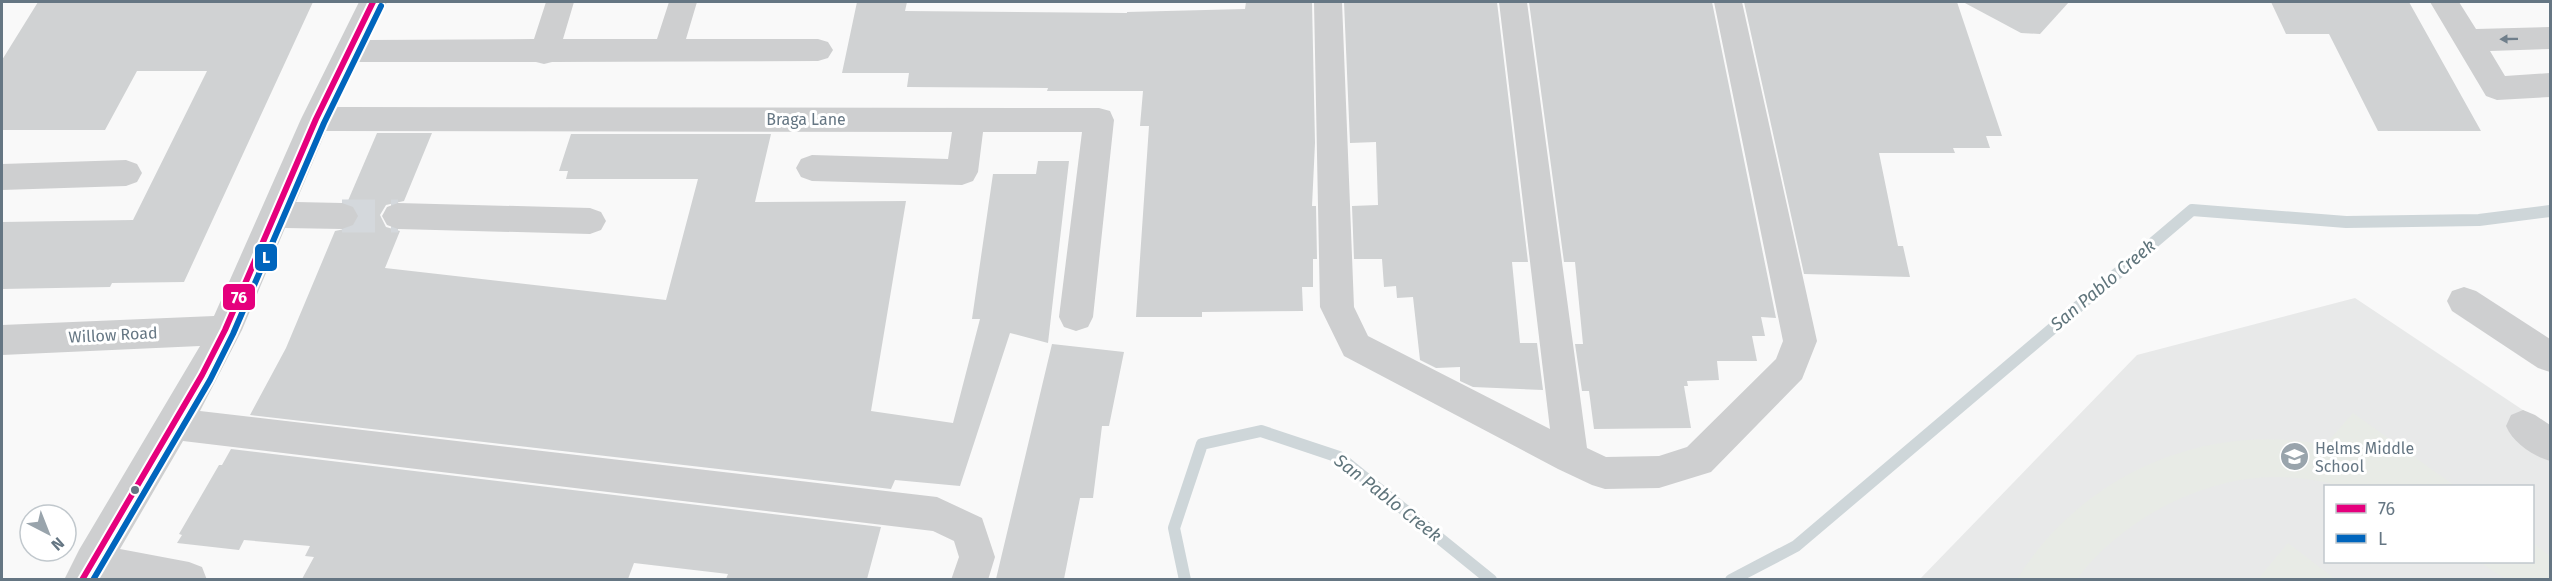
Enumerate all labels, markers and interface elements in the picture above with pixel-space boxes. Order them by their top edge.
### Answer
one-way arrow [2500,35,2519,44]
street label: Braga Lane [766,110,846,129]
water label: San Pablo Creek [2045,235,2160,336]
line badge: L [254,243,278,272]
text: L [262,248,270,267]
line badge: 76 [222,283,256,311]
text: 76 [231,288,247,307]
street label: Willow Road [68,323,158,347]
place label: Helms Middle School [2315,439,2414,476]
school or university icon: Helms Middle School [2278,441,2310,473]
water label: San Pablo Creek [1329,449,1446,547]
unlabelled marker [129,484,141,496]
legend [2324,485,2534,563]
text: 76 [2378,498,2395,520]
north arrow [18,503,78,563]
text: L [2378,528,2387,550]
text: N [47,533,68,554]

